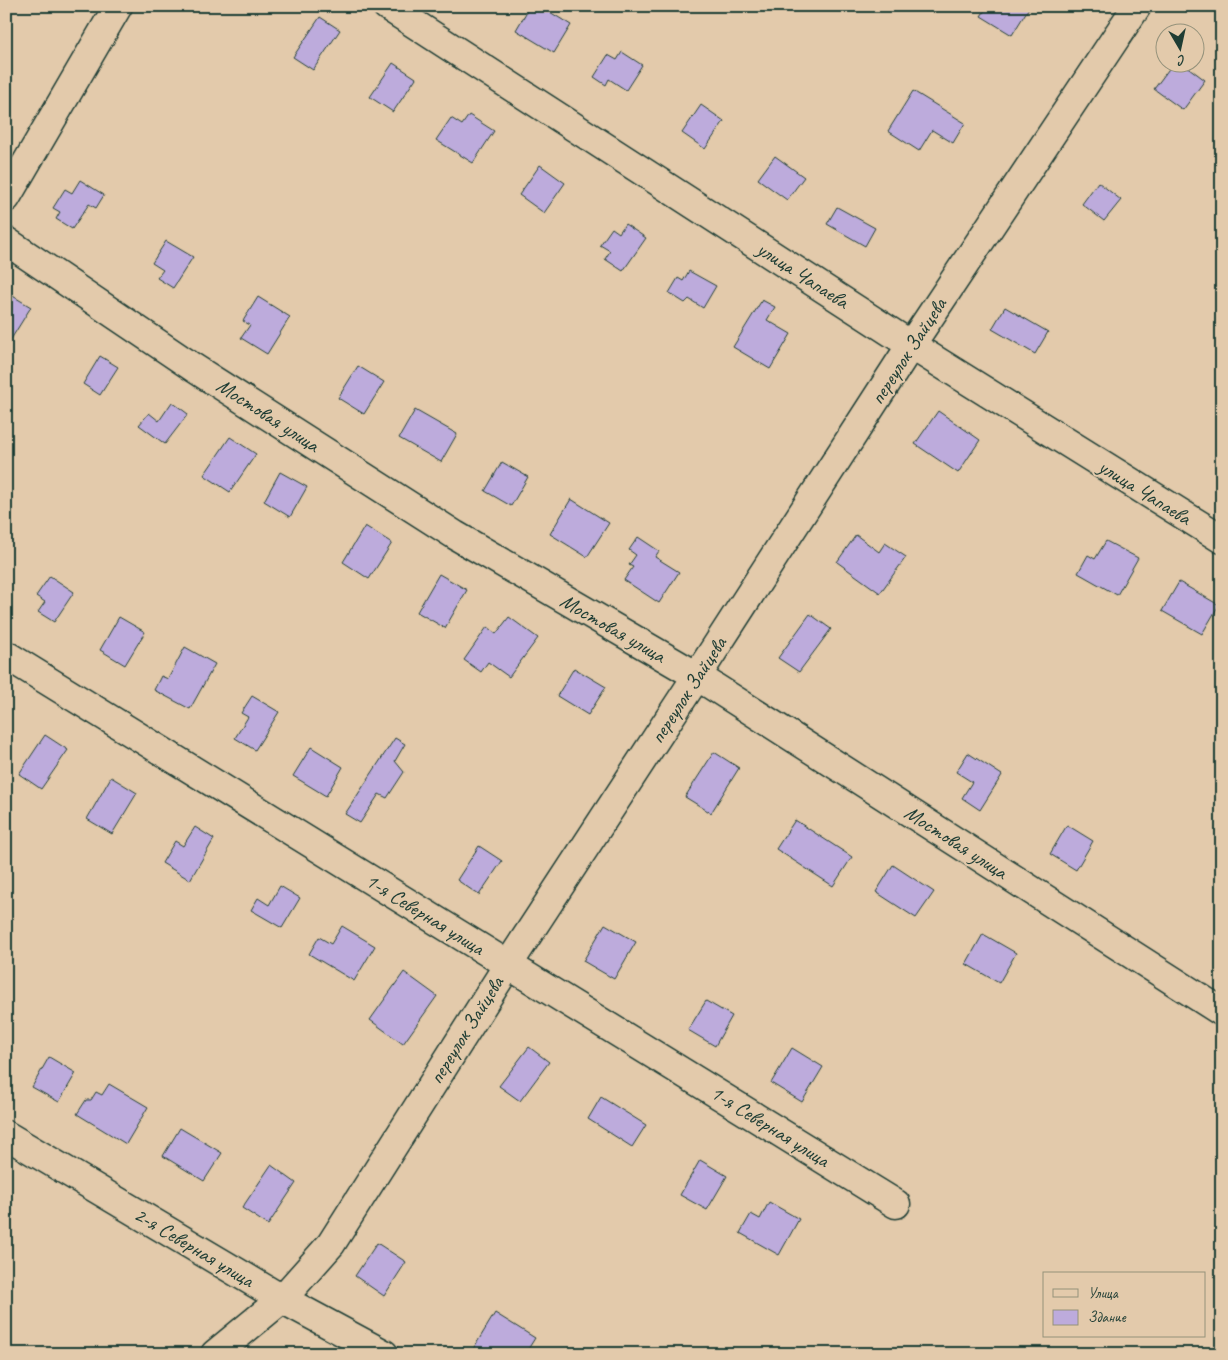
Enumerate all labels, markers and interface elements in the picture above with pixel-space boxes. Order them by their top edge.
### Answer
north arrow [1156,22,1206,72]
text: С [1175,51,1187,70]
street label: улица Чапаева [751,235,855,315]
street label: переулок Зайцева [864,291,953,409]
street label: Мостовая улица [212,372,326,459]
street label: улица Чапаева [1092,452,1198,532]
street label: Мостовая улица [556,587,672,669]
street label: переулок Зайцева [644,630,733,748]
street label: Мостовая улица [900,799,1014,886]
street label: 1-я Северная улица [361,867,491,962]
street label: переулок Зайцева [423,970,510,1089]
street label: 1-я Северная улица [706,1079,836,1174]
street label: 2-я Северная улица [129,1201,260,1294]
legend [1043,1272,1206,1338]
text: Улица [1088,1284,1119,1303]
text: Здание [1088,1308,1127,1327]

